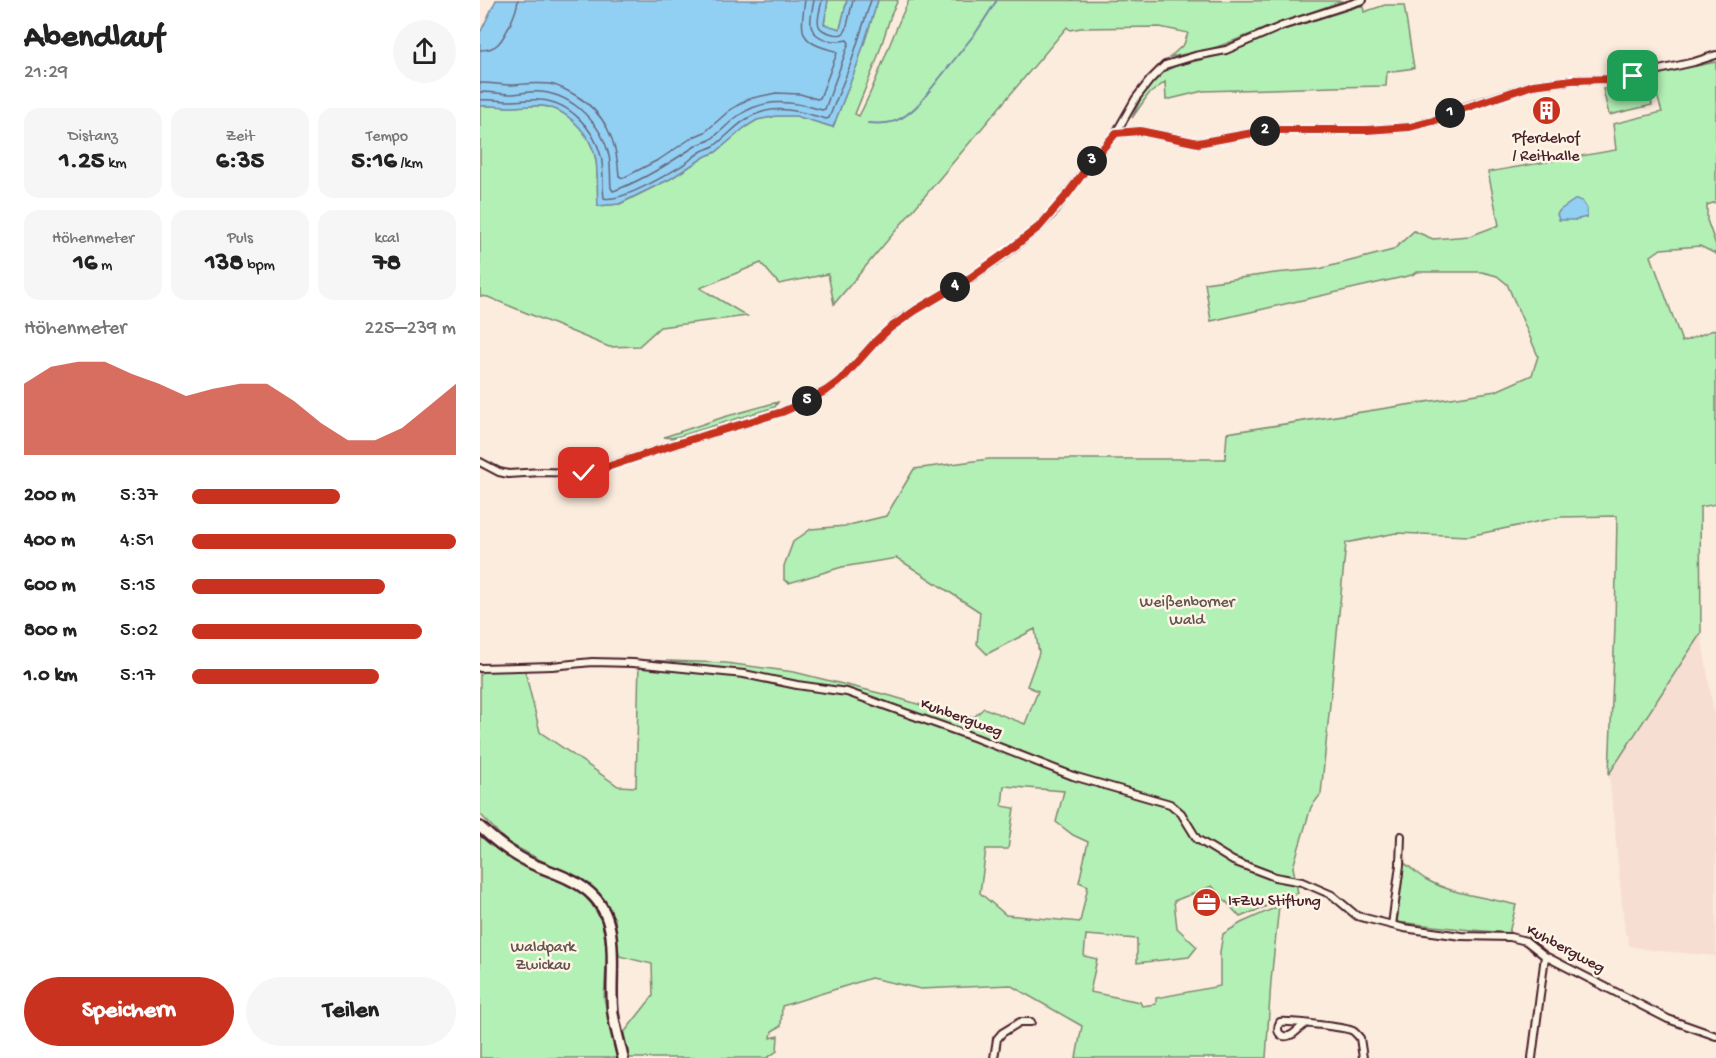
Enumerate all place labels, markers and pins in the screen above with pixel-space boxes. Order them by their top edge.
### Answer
pin [1607,50,1658,101]
building icon: Pferdehof / Reithalle [1530,95,1562,127]
pin: 1 [1435,98,1465,128]
pin: 2 [1250,116,1280,146]
place label: Pferdehof / Reithalle [1511,130,1581,167]
pin: 3 [1077,146,1107,176]
pin: 4 [940,272,970,302]
pin: 5 [792,386,822,416]
pin [558,447,609,498]
office icon: IFZW Stiftung [1191,886,1223,918]
place label: IFZW Stiftung [1228,893,1321,912]

